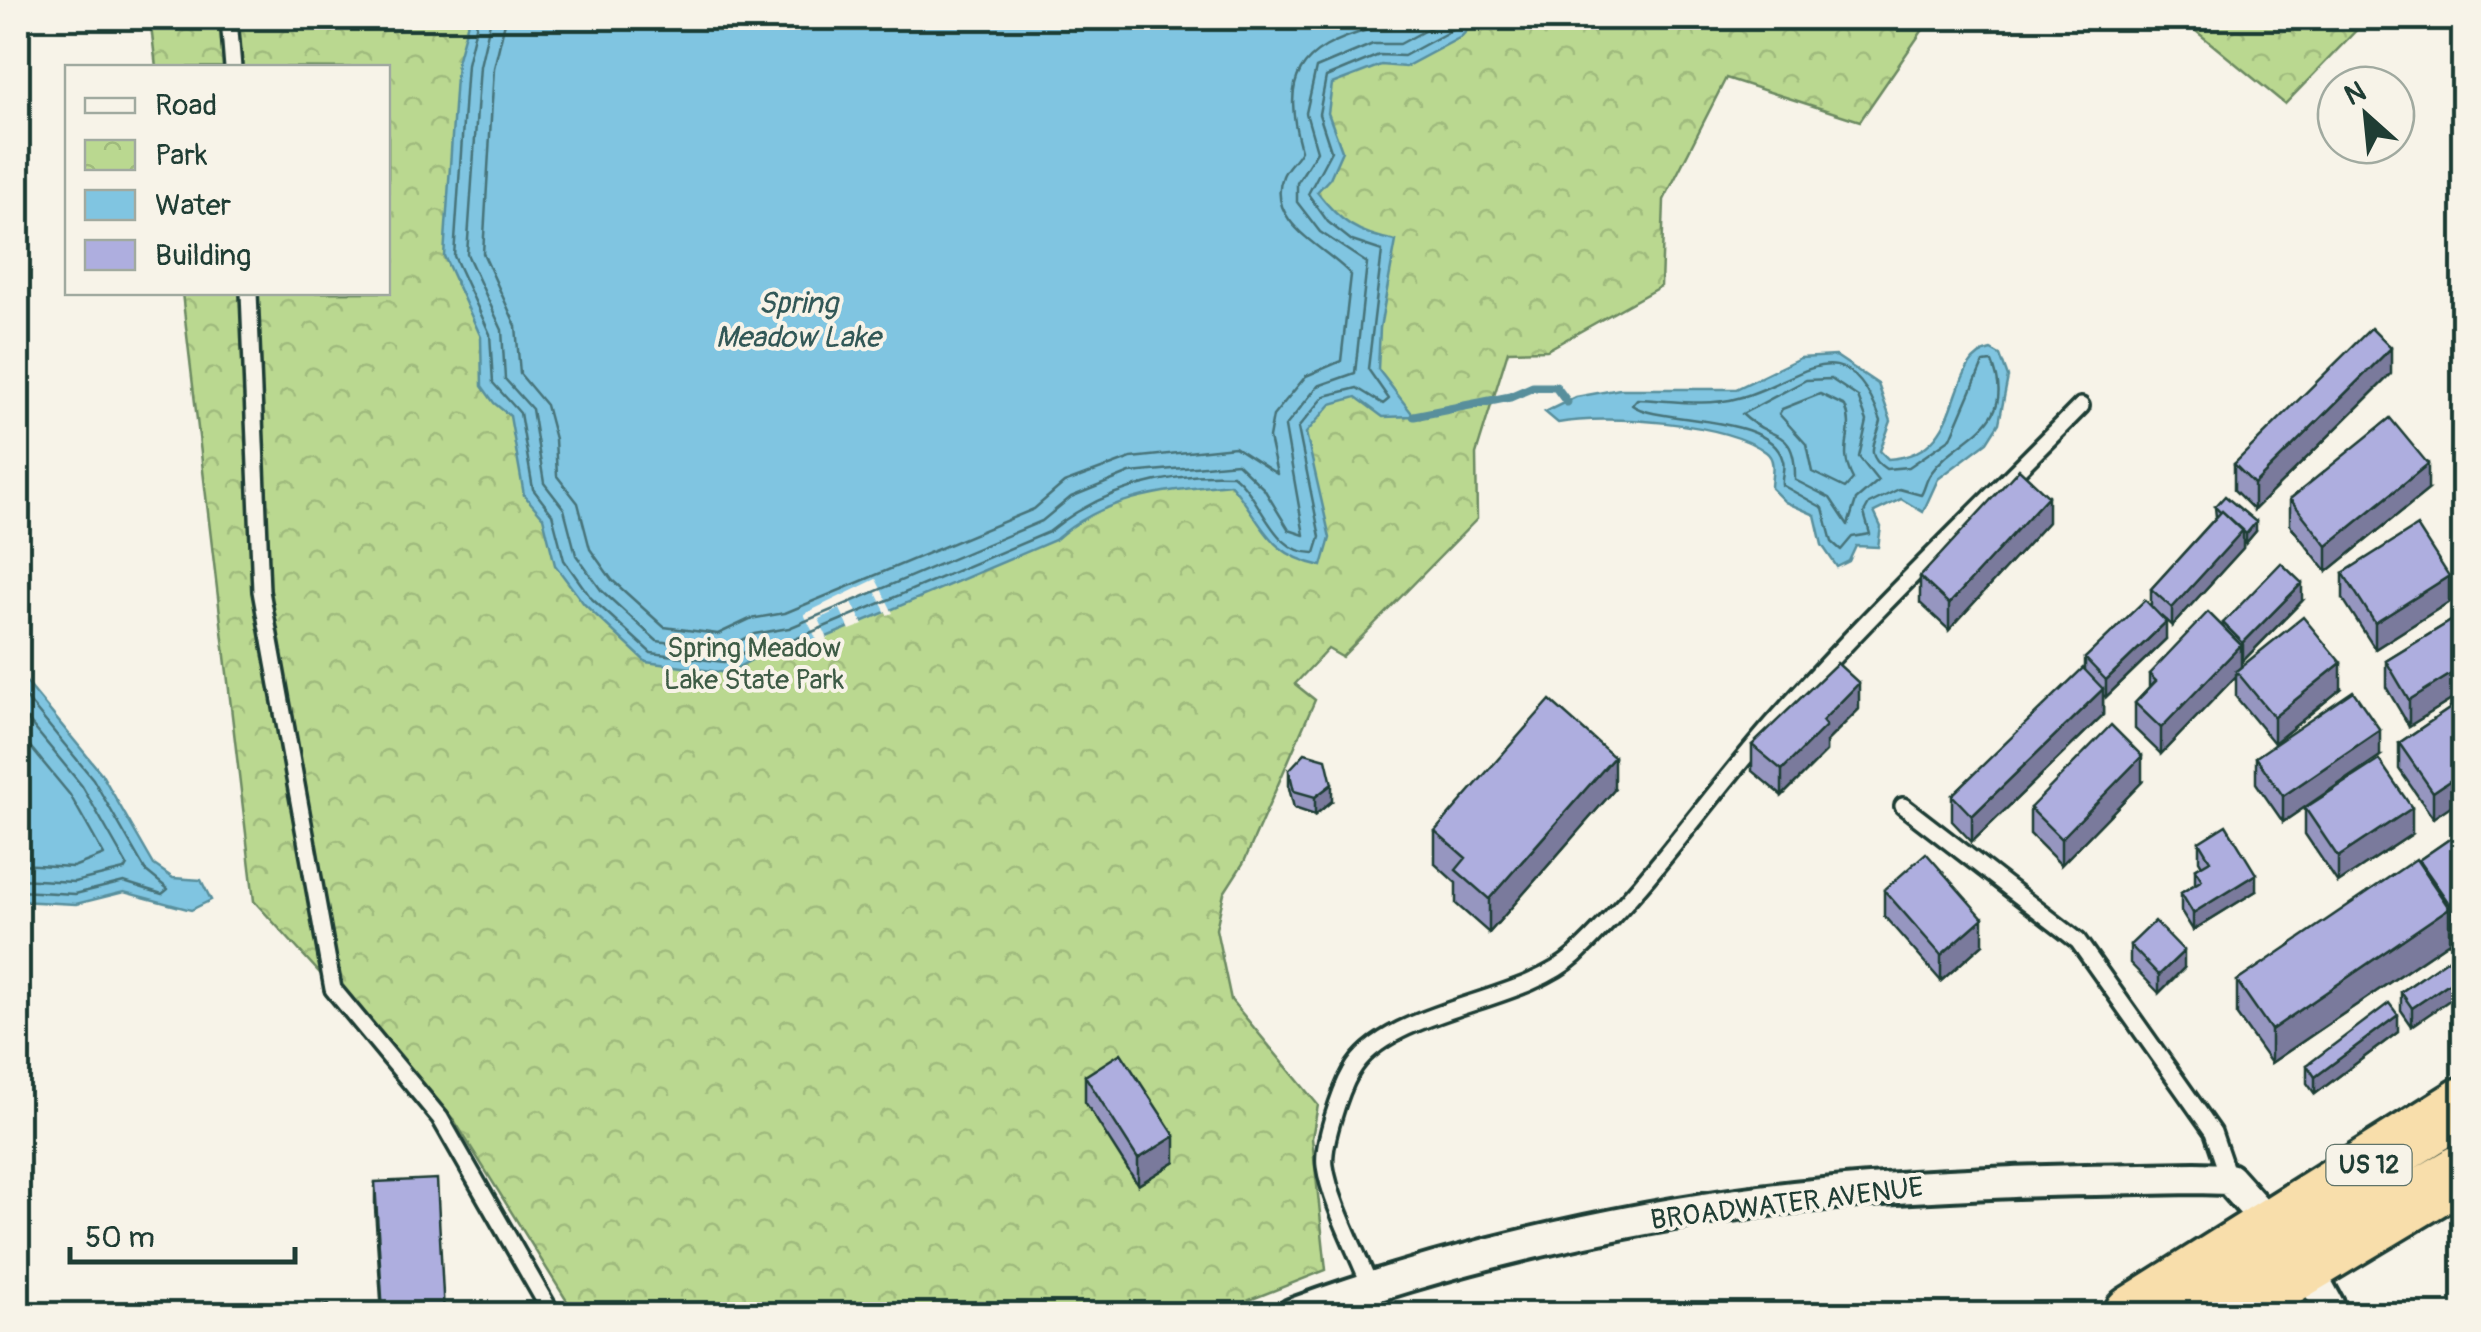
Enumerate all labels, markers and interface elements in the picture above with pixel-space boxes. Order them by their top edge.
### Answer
legend [65,65,390,295]
north arrow [2316,65,2416,165]
text: N [2339,74,2372,114]
text: Road [155,87,217,124]
text: Park [155,137,208,174]
text: Water [155,187,232,224]
text: Building [155,237,251,274]
water label: Spring Meadow Lake [715,285,884,356]
park label: Spring Meadow Lake State Park [664,631,844,698]
road number: US 12 [2326,1145,2412,1185]
street label: BROADWATER AVENUE [1649,1170,1925,1238]
scale bar [70,1202,295,1264]
text: 50 m [85,1219,155,1256]

